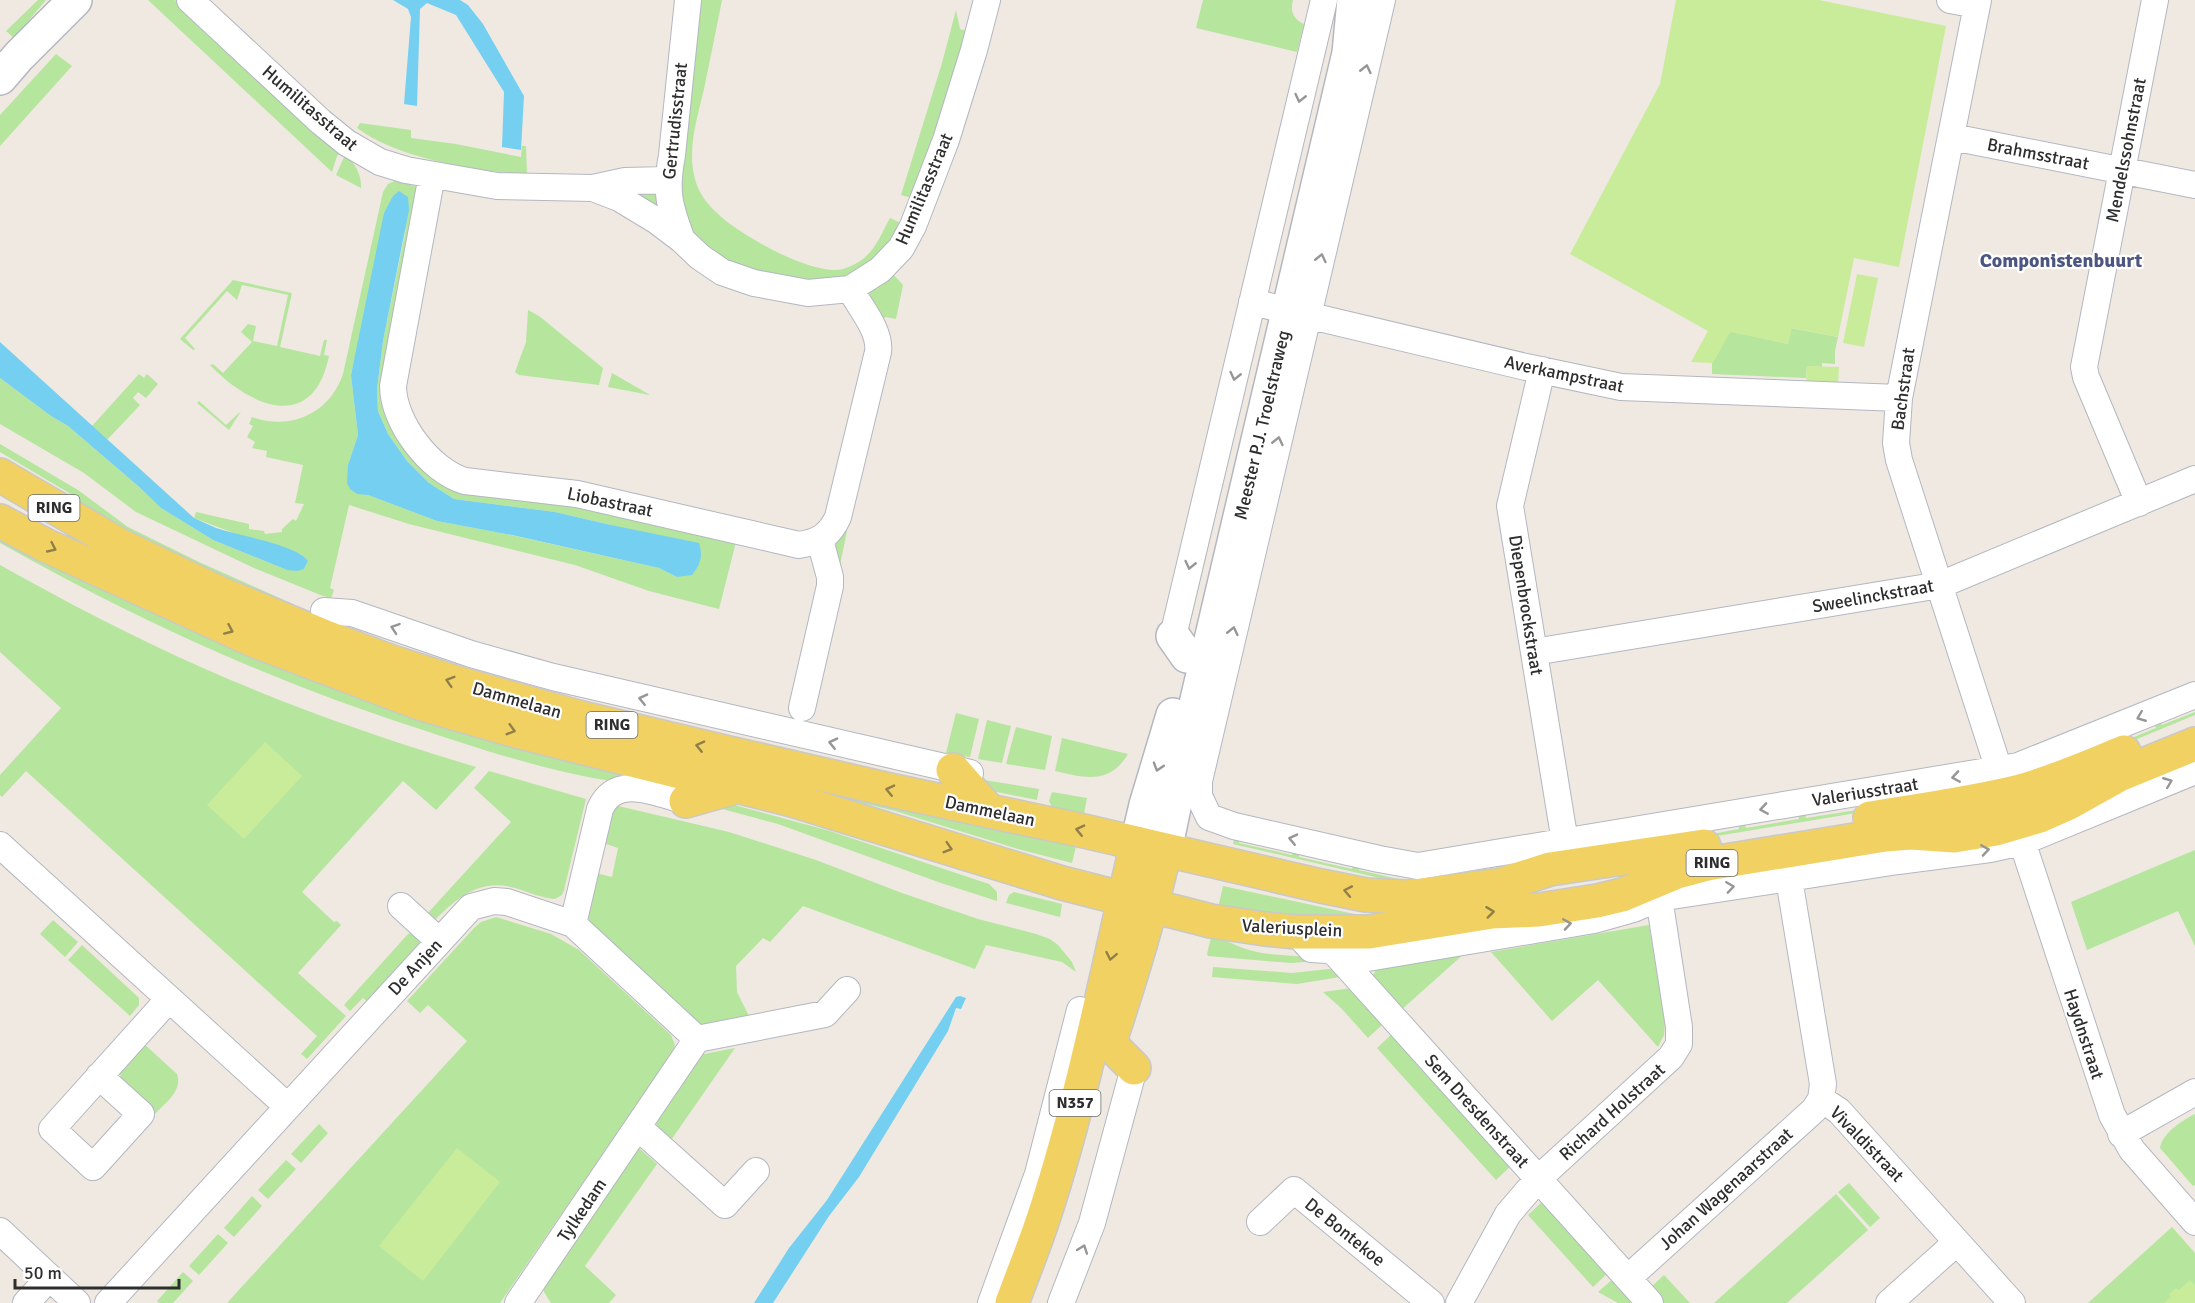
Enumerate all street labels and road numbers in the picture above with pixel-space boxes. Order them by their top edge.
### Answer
street label: Humilitasstraat [258,60,362,156]
street label: Gertrudisstraat [658,61,692,181]
street label: Mendelssohnstraat [2101,76,2151,224]
street label: Humilitasstraat [891,130,957,248]
street label: Brahmsstraat [1985,133,2091,175]
street label: Meester P.J. Troelstraweg [1229,328,1295,522]
street label: Bachstraat [1886,346,1920,432]
street label: Averkampstraat [1502,351,1626,397]
street label: Liobastraat [565,482,655,522]
road number: RING [28,495,80,521]
street label: Diepenbrockstraat [1504,533,1548,677]
street label: Sweelinckstraat [1811,574,1935,618]
street label: Dammelaan [470,677,564,723]
road number: RING [586,712,638,738]
street label: Valeriusstraat [1810,773,1920,811]
street label: Dammelaan [943,791,1037,831]
road number: RING [1686,850,1738,876]
street label: Valeriusplein [1241,914,1343,942]
street label: De Anjen [383,934,447,1000]
street label: Haydnstraat [2059,986,2109,1082]
street label: Sem Dresdenstraat [1420,1050,1534,1172]
street label: Richard Holstraat [1555,1059,1669,1165]
road number: N357 [1050,1090,1100,1116]
street label: Vivaldistraat [1825,1102,1909,1186]
street label: Johan Wagenaarstraat [1655,1123,1797,1255]
street label: Tylkedam [553,1174,611,1246]
street label: De Bontekoe [1300,1193,1390,1271]

